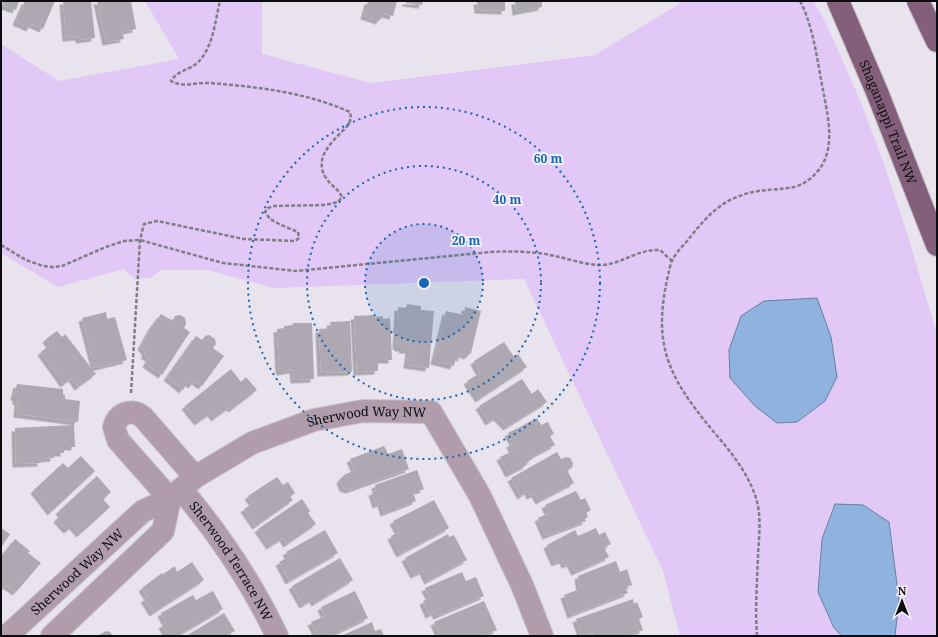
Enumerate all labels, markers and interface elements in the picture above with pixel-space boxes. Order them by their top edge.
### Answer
street label: Shaganappi Trail NW [855,57,921,187]
text: 60 m [534,150,562,167]
text: 40 m [493,191,521,208]
text: 20 m [452,232,480,249]
centre of rings [417,276,431,290]
street label: Sherwood Way NW [304,402,427,431]
street label: Sherwood Terrace NW [185,497,277,624]
street label: Sherwood Way NW [27,524,128,619]
north arrow [882,581,922,621]
text: N [898,583,907,598]

